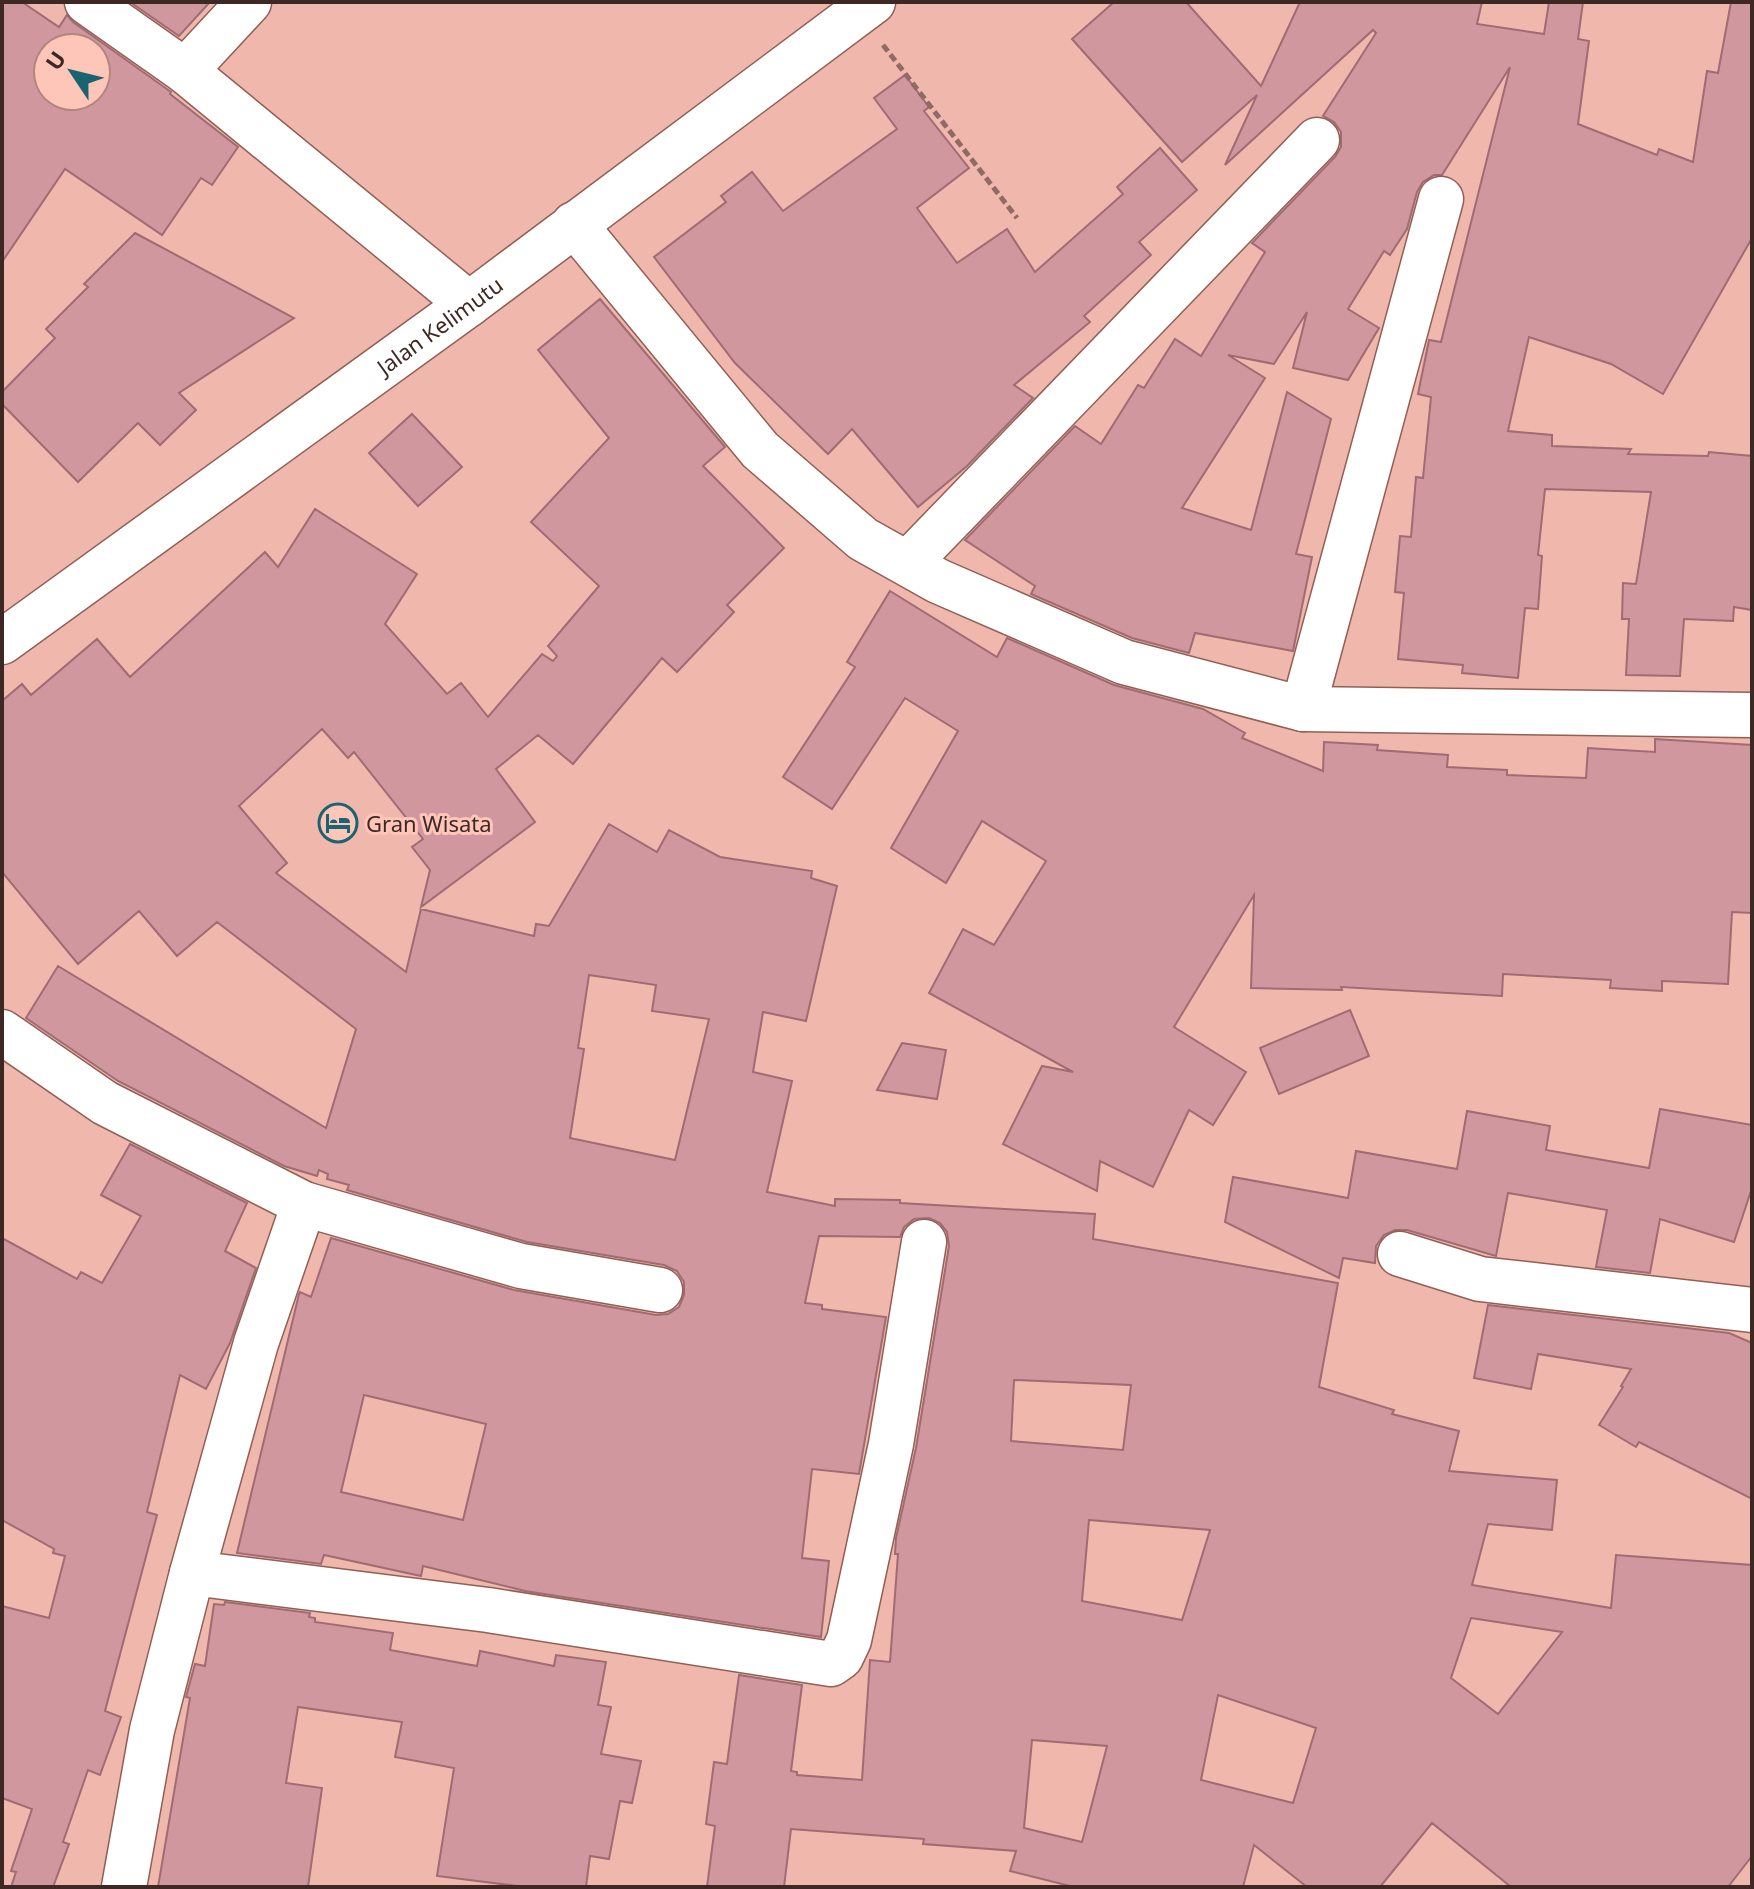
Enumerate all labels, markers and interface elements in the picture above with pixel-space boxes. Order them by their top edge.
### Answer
north arrow [32,32,112,112]
text: U [38,45,72,75]
street label: Jalan Kelimutu [369,269,508,382]
hotel icon: Gran Wisata [317,802,359,844]
place label: Gran Wisata [366,808,492,838]

